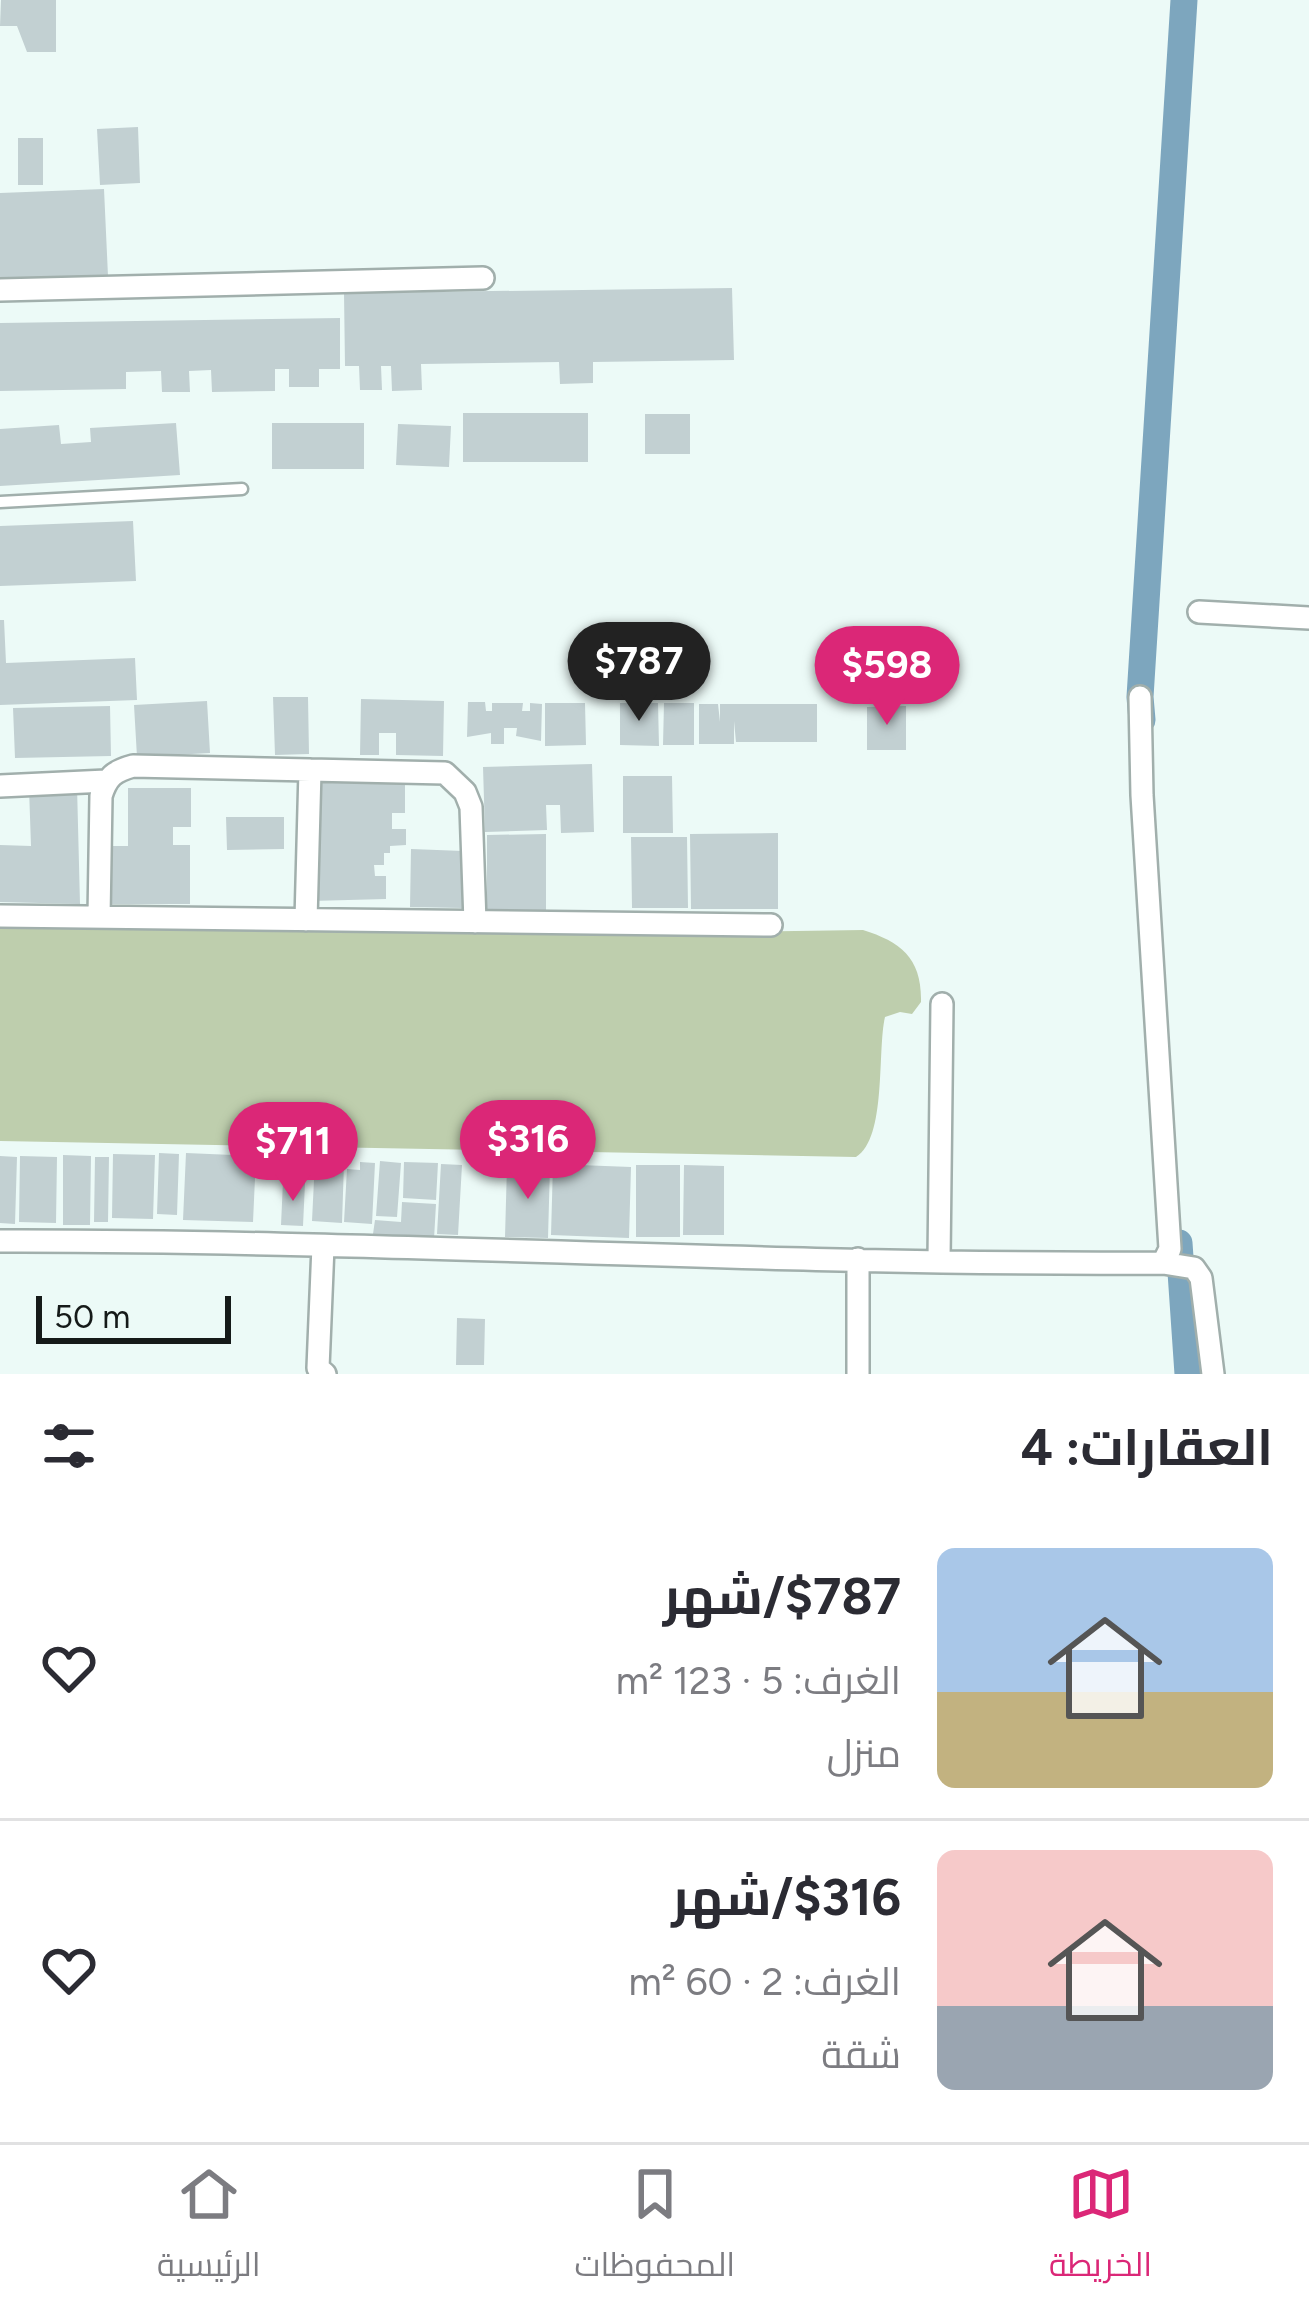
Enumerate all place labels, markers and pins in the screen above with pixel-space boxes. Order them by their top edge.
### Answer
pin: $787 [568,622,710,724]
pin: $598 [816,626,958,728]
pin: $316 [457,1100,599,1202]
pin: $711 [222,1102,364,1204]

